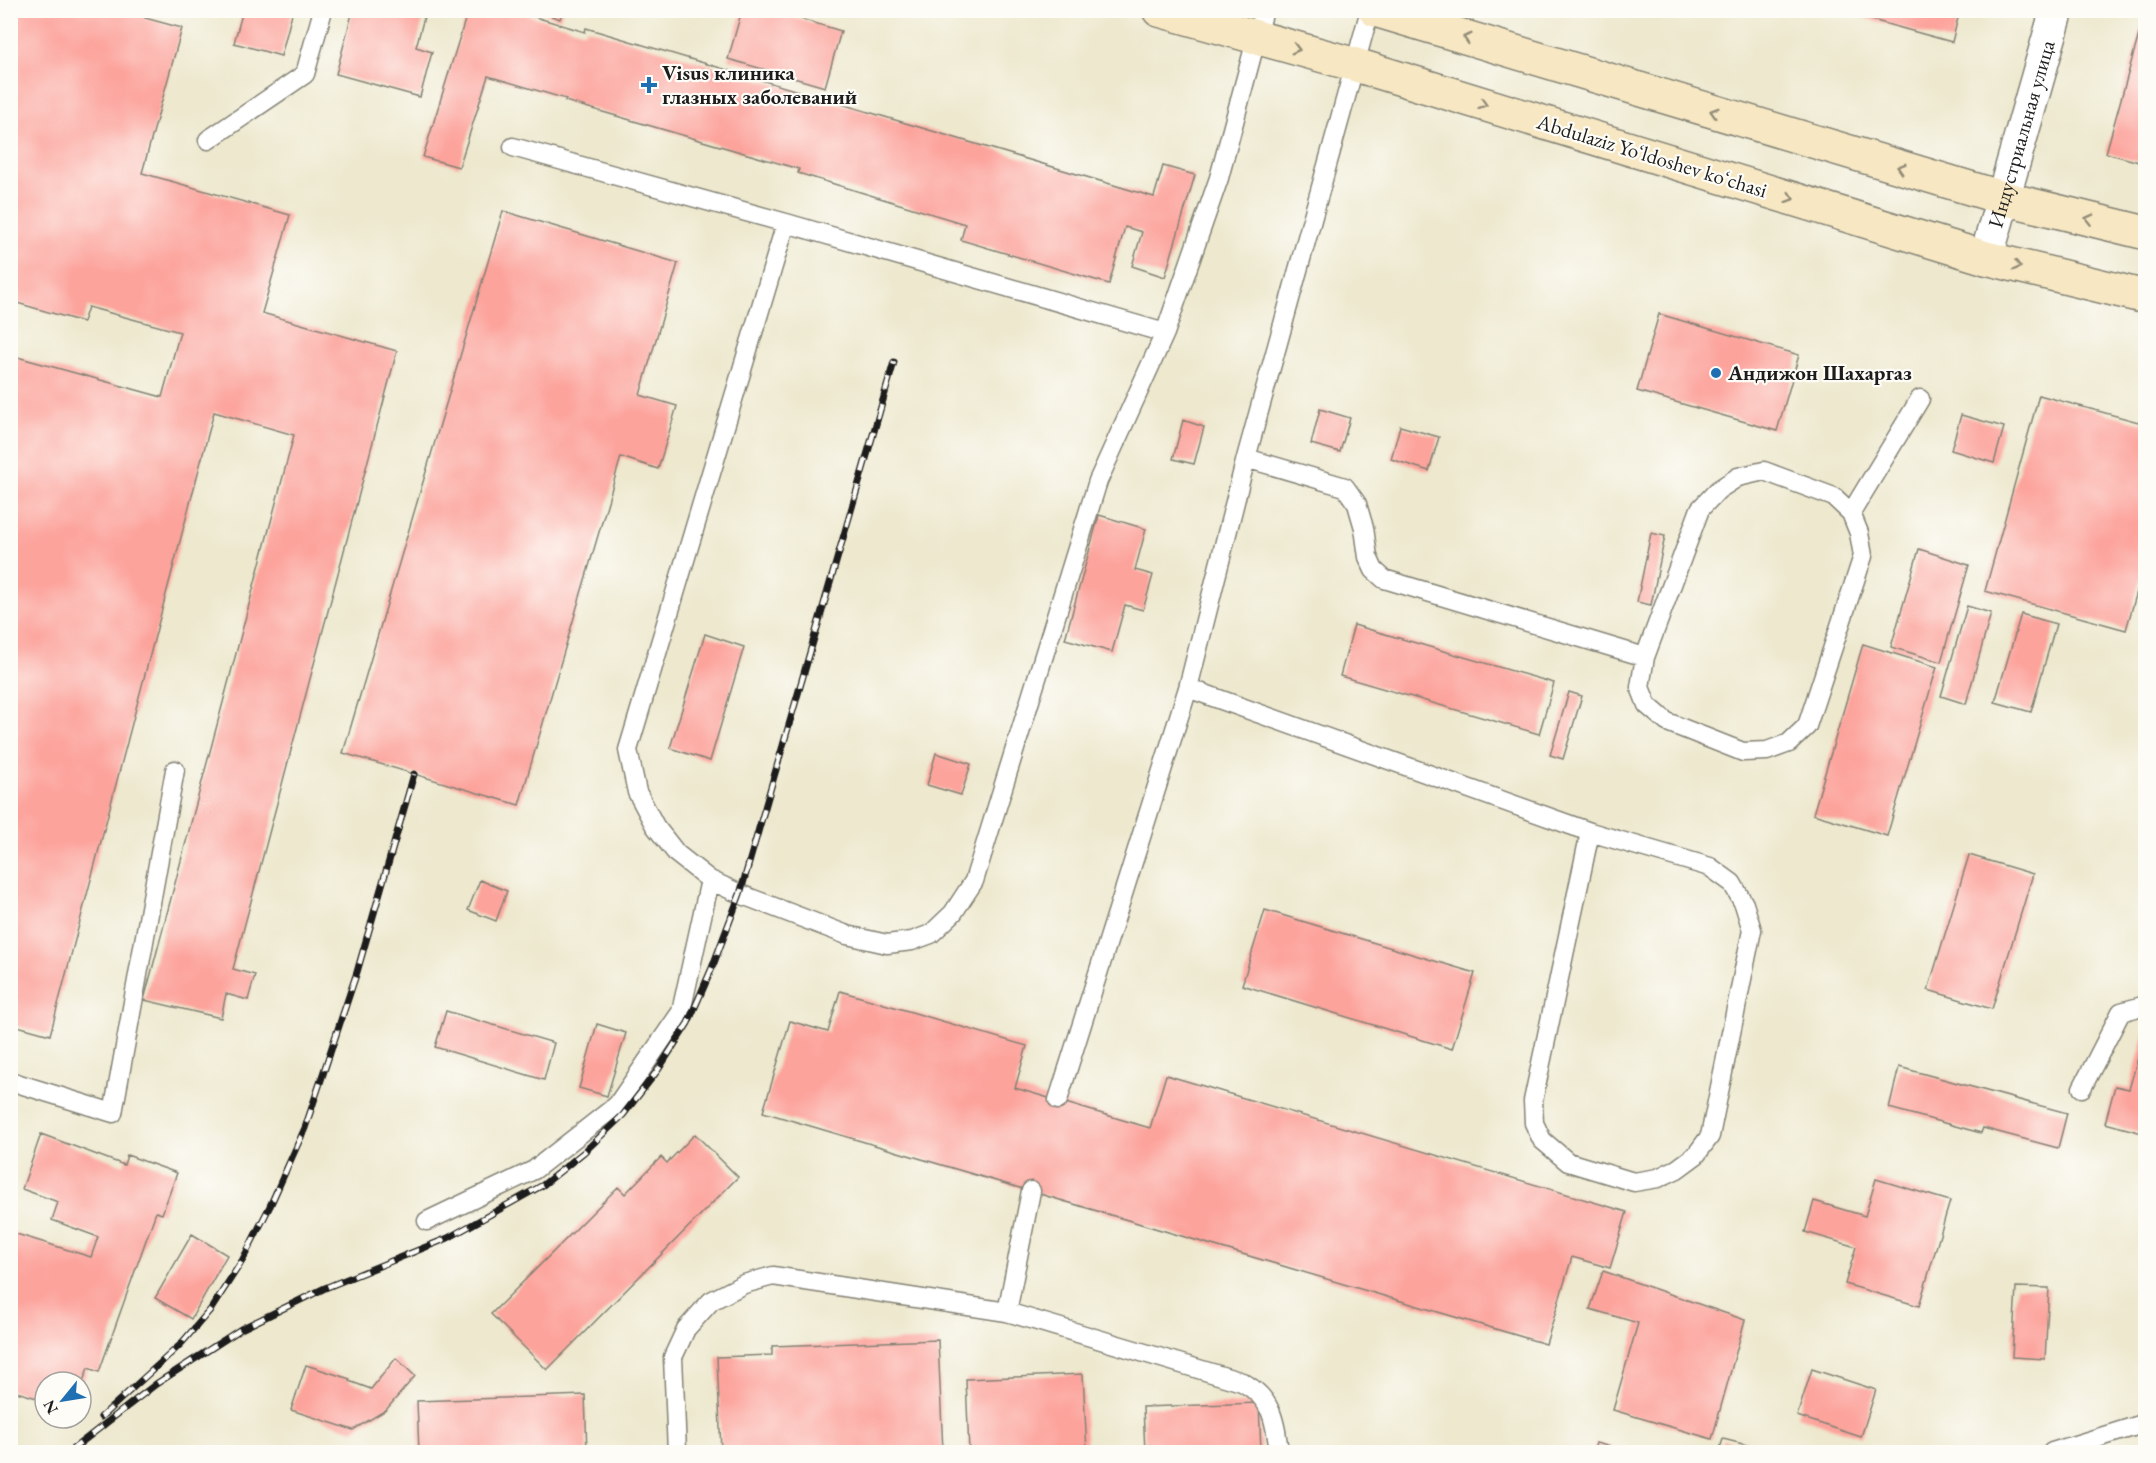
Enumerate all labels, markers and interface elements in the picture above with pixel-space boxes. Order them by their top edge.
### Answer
one-way arrow [1462,33,1473,45]
street label: Индустриальная улица [1981,36,2061,231]
one-way arrow [1291,41,1301,54]
place label: Visus клиника глазных заболеваний [662,59,857,110]
marker: Visus клиника глазных заболеваний [640,76,658,94]
one-way arrow [1477,97,1488,109]
street label: Abdulaziz Yoʻldoshev koʻchasi [1533,107,1770,203]
one-way arrow [1709,107,1720,119]
one-way arrow [1896,163,1907,175]
one-way arrow [1784,191,1795,203]
one-way arrow [2084,214,2094,227]
one-way arrow [2012,258,2022,271]
place label: Андижон Шахаргаз [1727,359,1912,386]
marker: Андижон Шахаргаз [1709,366,1723,380]
north arrow [33,1370,93,1430]
text: N [38,1396,63,1418]

